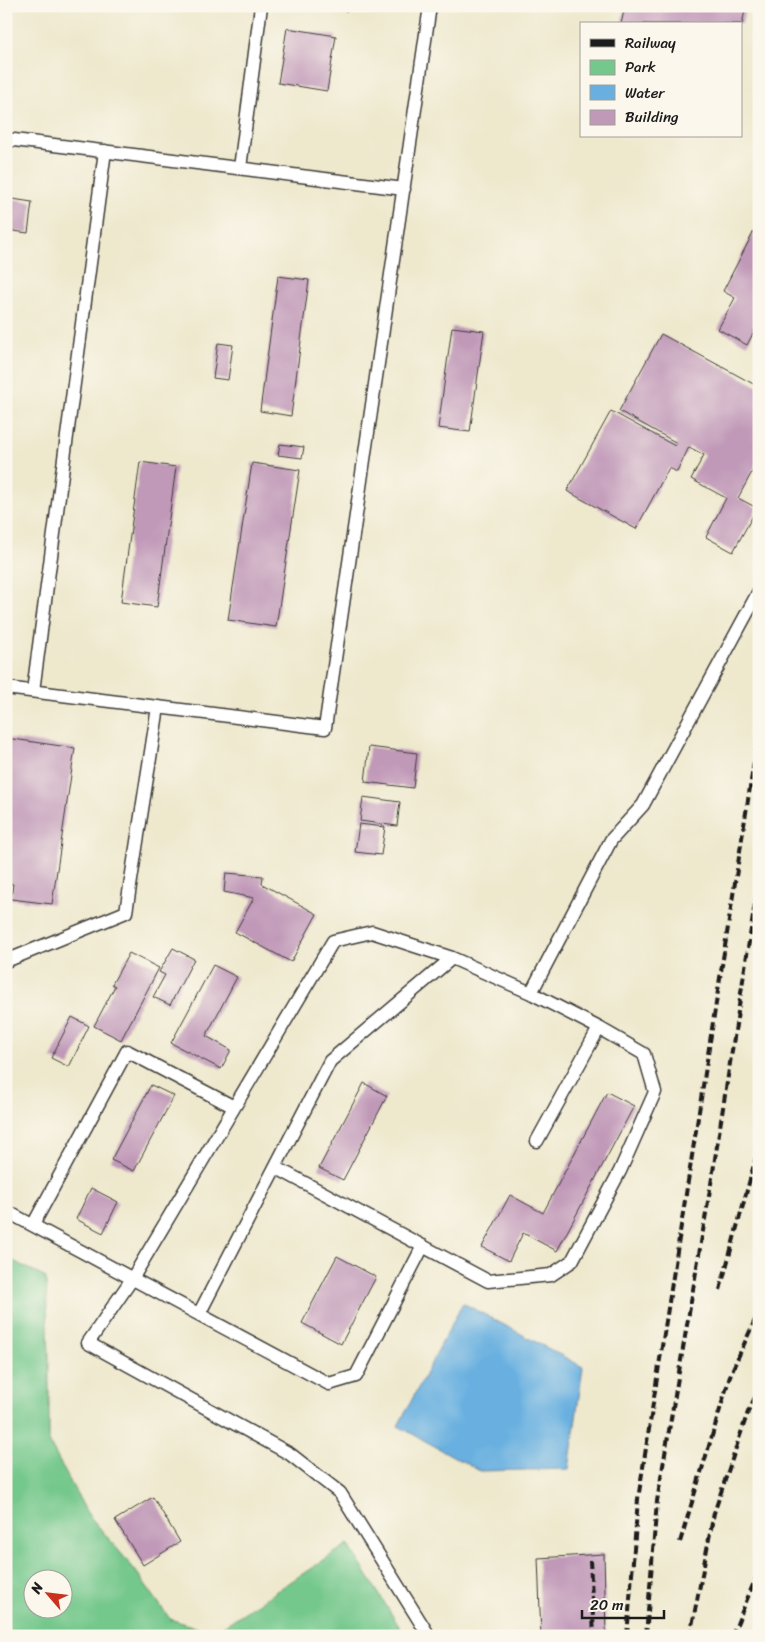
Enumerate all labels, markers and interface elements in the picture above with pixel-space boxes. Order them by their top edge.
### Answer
legend [580,22,742,138]
text: Railway [625,30,676,56]
text: Park [625,54,656,80]
text: Water [625,80,665,106]
text: Building [625,104,679,130]
north arrow [22,1570,72,1620]
text: N [23,1578,50,1599]
scale bar [582,1587,665,1619]
text: 20 m [590,1592,624,1618]

